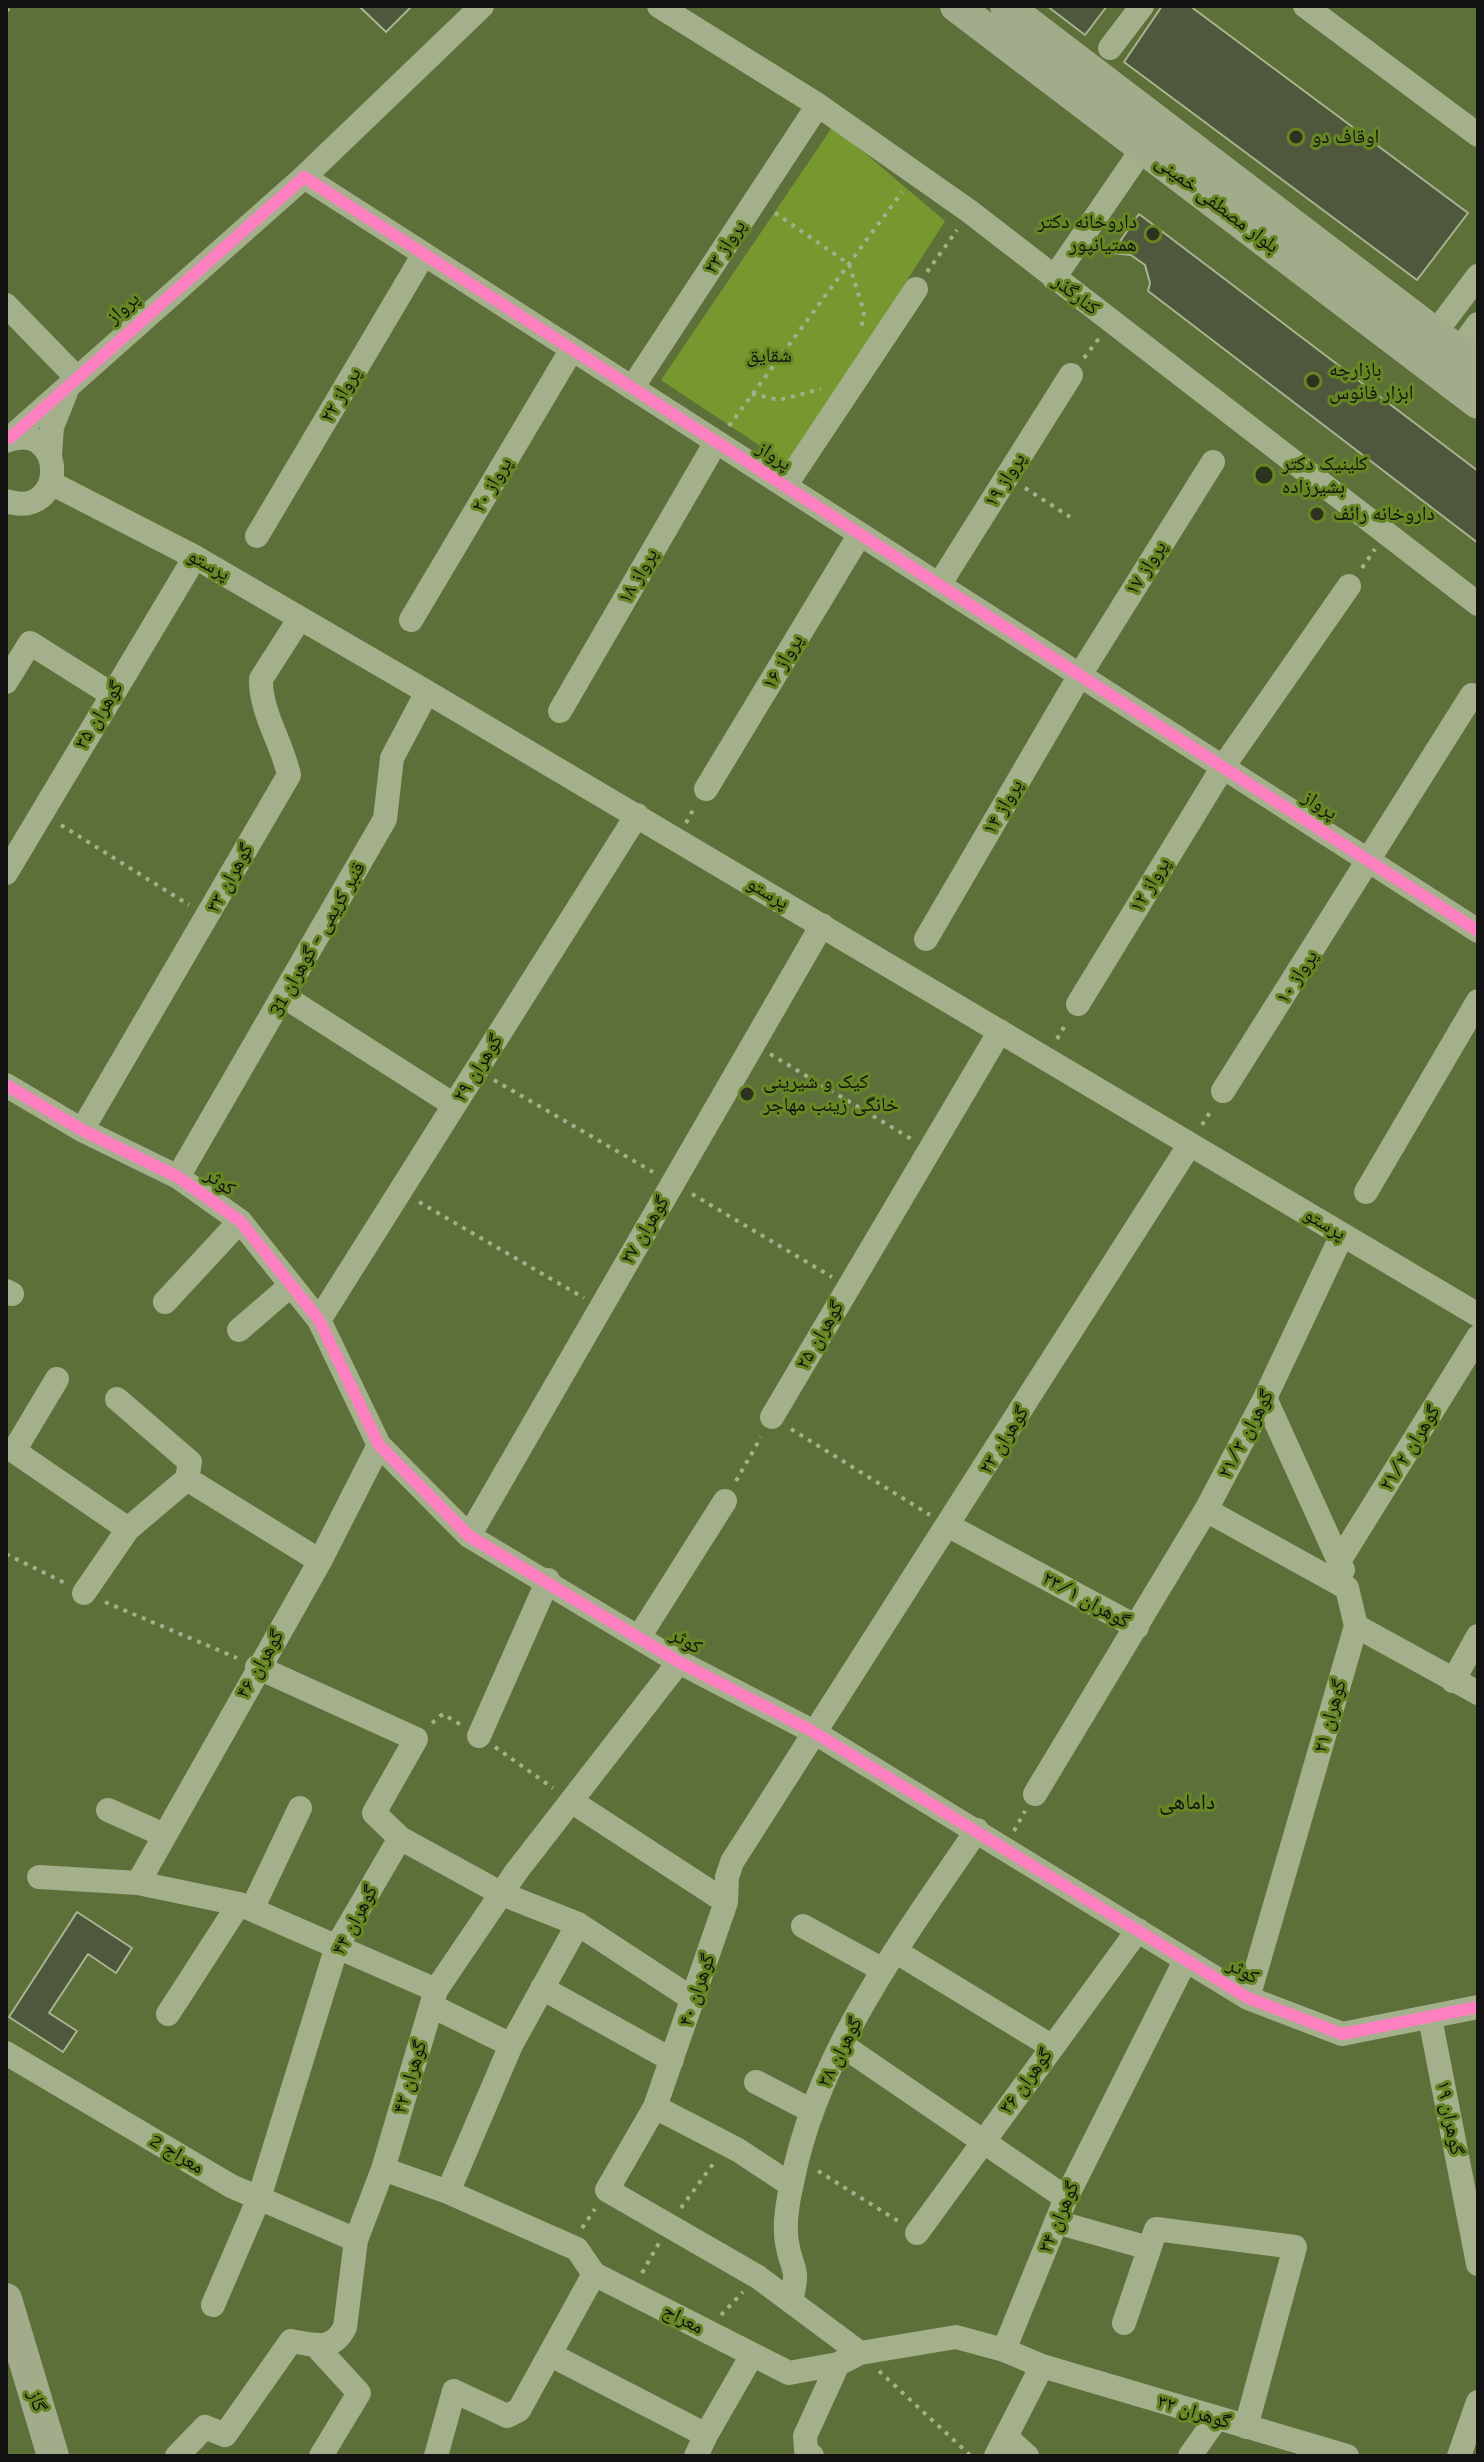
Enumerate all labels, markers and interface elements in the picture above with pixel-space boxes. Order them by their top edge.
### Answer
place label: اوقاف دو [1312,125,1379,149]
marker: اوقاف دو [1287,128,1305,146]
street label: بلوار مصطفی خمینی [1150,150,1284,258]
place label: داروخانه دکتر همتیانپور [1038,210,1137,257]
street label: پرواز ۲۳ [699,215,751,279]
marker: داروخانه دکتر همتیانپور [1144,225,1162,243]
street label: کنارگذر [1048,269,1104,321]
street label: پرواز [101,287,145,329]
park label: شقایق [746,344,792,368]
place label: بازارچه ابزار فانوس [1329,358,1413,405]
street label: پرواز ۲۲ [315,363,367,427]
marker: بازارچه ابزار فانوس [1304,372,1322,390]
street label: پرواز [752,436,796,476]
street label: پرواز ۱۹ [979,448,1031,512]
place label: کلینیک دکتر بشیرزاده [1282,452,1368,499]
street label: پرواز ۲۰ [466,453,518,517]
marker: کلینیک دکتر بشیرزاده [1253,464,1275,486]
place label: داروخانه رائف [1333,502,1435,526]
marker: داروخانه رائف [1308,505,1326,523]
street label: پرواز ۱۷ [1120,536,1172,600]
street label: پرستو [184,544,234,586]
street label: پرواز ۱۸ [613,544,663,608]
street label: پرواز ۱۶ [757,630,809,694]
street label: گوهران ۳۵ [69,676,129,754]
street label: پرواز ۱۴ [978,775,1028,839]
street label: پرواز [1298,785,1342,825]
street label: گوهران ۳۳ [201,839,259,917]
street label: پرواز ۱۲ [1124,853,1176,917]
street label: قنبر کریمی - گوهران 31 [263,858,371,1020]
street label: پرستو [743,871,793,915]
street label: پرواز ۱۰ [1271,945,1323,1009]
street label: گوهران ۲۹ [448,1030,508,1106]
place label: کیک و شیرینی خانگی زینب مهاجر [763,1070,899,1117]
marker: کیک و شیرینی خانگی زینب مهاجر [738,1085,756,1103]
street label: کوثر [200,1163,240,1201]
street label: گوهران ۲۷ [615,1191,675,1269]
street label: پرستو [1300,1202,1350,1246]
street label: گوهران ۲۵ [791,1296,849,1374]
street label: گوهران ۲۱/۳ [1213,1386,1279,1482]
street label: گوهران ۲۱/۲ [1374,1401,1446,1495]
street label: گوهران ۲۳ [974,1402,1034,1478]
street label: گوهران ۲۳/۱ [1038,1566,1134,1634]
street label: کوثر [666,1622,706,1660]
street label: گوهران ۴۶ [231,1625,289,1703]
street label: گوهران ۲۱ [1308,1676,1352,1756]
district label: داماهی [1159,1789,1215,1815]
street label: گوهران ۴۴ [327,1881,383,1959]
street label: گوهران ۴۰ [673,1950,721,2030]
street label: کوثر [1223,1953,1263,1989]
street label: گوهران ۳۸ [812,2013,868,2091]
street label: گوهران ۴۲ [387,2037,433,2117]
street label: گوهران ۳۶ [994,2043,1058,2119]
street label: گوهران ۱۹ [1431,2079,1469,2157]
street label: معراج 2 [146,2129,208,2179]
street label: گوهران ۳۴ [1033,2178,1085,2256]
street label: معراج [658,2299,708,2339]
street label: گاز [22,2387,52,2415]
street label: گوهران ۳۲ [1154,2389,1234,2435]

